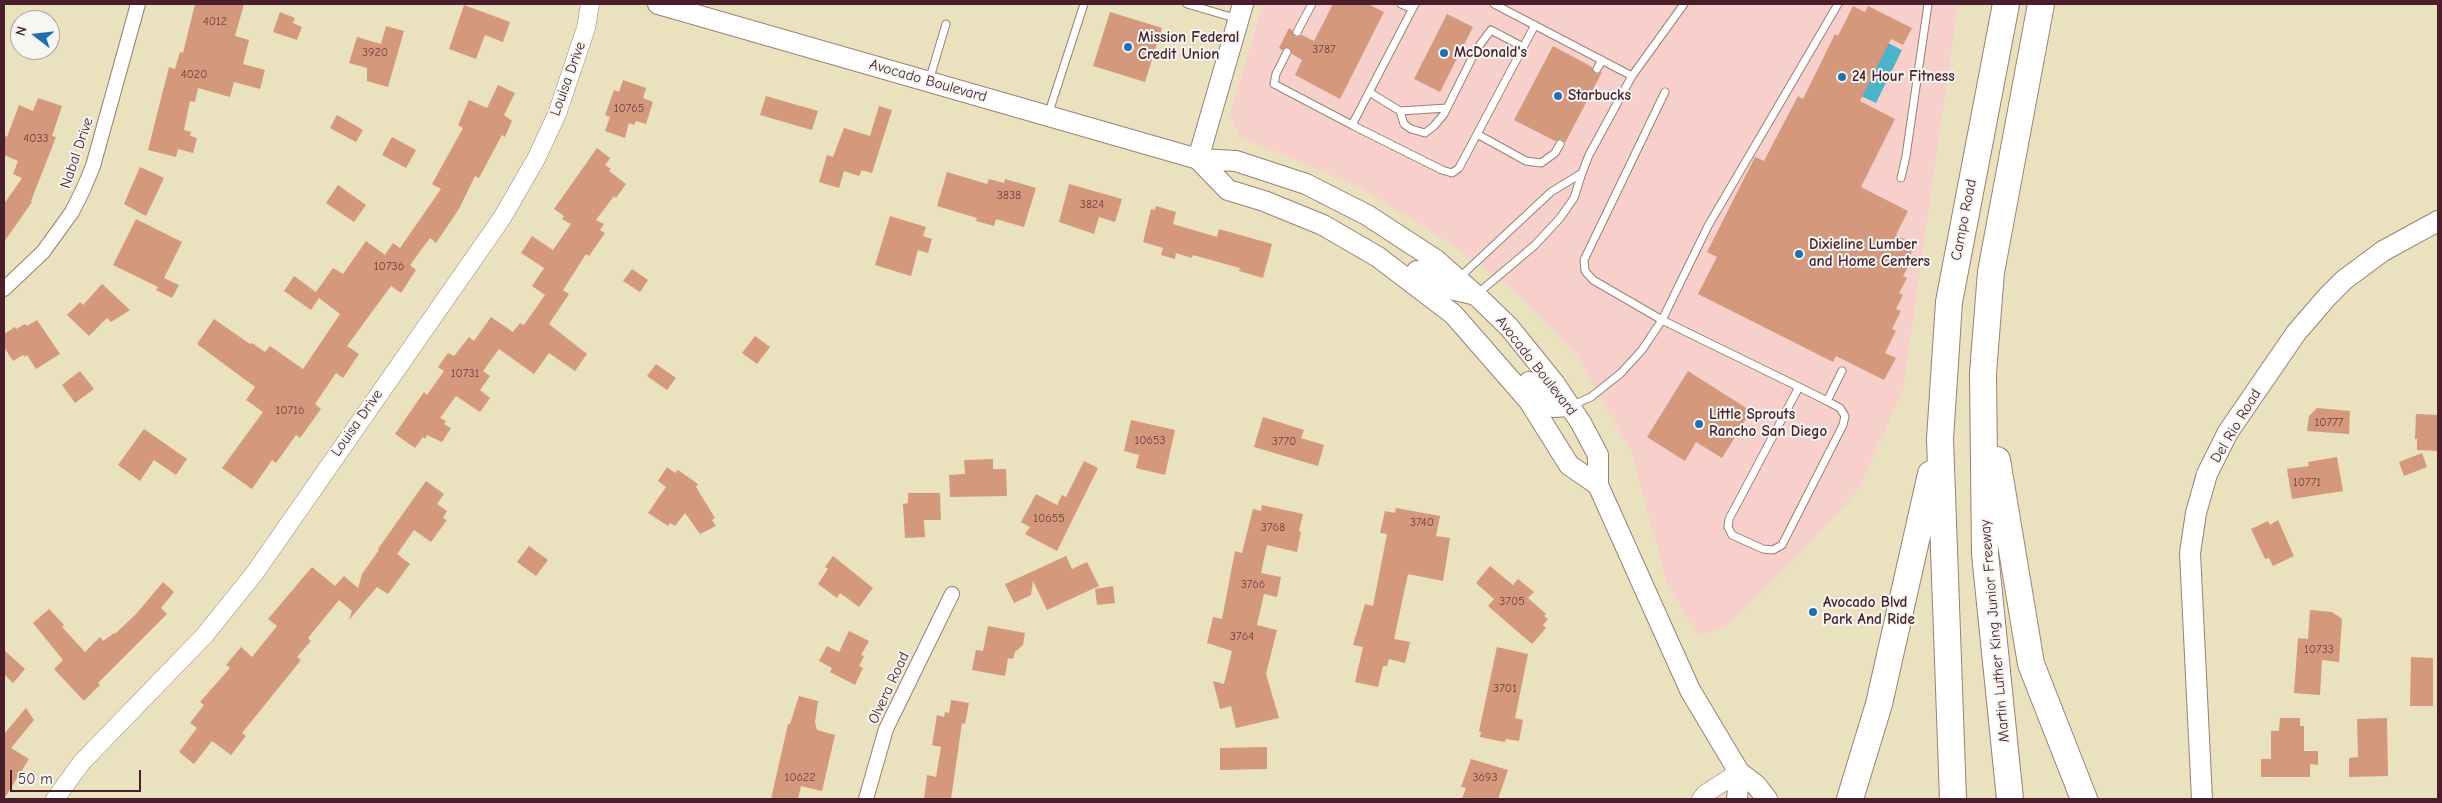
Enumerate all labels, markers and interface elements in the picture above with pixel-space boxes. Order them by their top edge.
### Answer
north arrow [10,10,60,60]
house number: 4012 [203,15,227,29]
text: N [12,24,30,38]
place label: Mission Federal Credit Union [1138,29,1239,64]
street label: Louisa Drive [546,40,590,118]
marker: Mission Federal Credit Union [1122,41,1134,53]
house number: 3787 [1312,43,1336,57]
place label: McDonald's [1454,44,1527,62]
house number: 3920 [362,46,388,60]
marker: McDonald's [1438,47,1450,59]
street label: Avocado Boulevard [867,56,989,106]
house number: 4020 [181,68,207,82]
place label: 24 Hour Fitness [1852,68,1955,86]
marker: 24 Hour Fitness [1836,71,1848,83]
place label: Starbucks [1568,87,1631,105]
marker: Starbucks [1552,90,1564,102]
house number: 10765 [614,102,644,116]
street label: Nabal Drive [56,115,98,191]
house number: 4033 [23,132,49,146]
street label: Campo Road [1947,178,1981,262]
house number: 3838 [997,189,1021,203]
house number: 3824 [1080,198,1104,212]
place label: Dixieline Lumber and Home Centers [1809,236,1930,271]
marker: Dixieline Lumber and Home Centers [1793,248,1805,260]
house number: 10736 [374,260,404,274]
street label: Avocado Boulevard [1492,313,1580,419]
house number: 10731 [451,367,479,381]
street label: Louisa Drive [327,386,387,460]
street label: Del Rio Road [2207,386,2265,466]
house number: 10716 [276,404,304,418]
place label: Little Sprouts Rancho San Diego [1709,406,1827,441]
house number: 10777 [2314,416,2344,430]
marker: Little Sprouts Rancho San Diego [1693,418,1705,430]
house number: 10653 [1134,434,1166,448]
house number: 3770 [1272,435,1296,449]
house number: 10771 [2293,476,2321,490]
house number: 10655 [1033,512,1065,526]
house number: 3740 [1410,516,1434,530]
street label: Martin Luther King Junior Freeway [1976,519,2014,743]
house number: 3768 [1261,521,1285,535]
house number: 3766 [1241,578,1265,592]
place label: Avocado Blvd Park And Ride [1823,594,1915,629]
house number: 3705 [1499,595,1525,609]
marker: Avocado Blvd Park And Ride [1807,606,1819,618]
house number: 3764 [1230,630,1254,644]
house number: 10733 [2304,643,2334,657]
street label: Olvera Road [865,649,913,727]
house number: 3701 [1493,682,1517,696]
scale bar [12,760,144,792]
text: 50 m [18,770,53,788]
house number: 10622 [784,771,816,785]
house number: 3693 [1472,771,1498,785]

